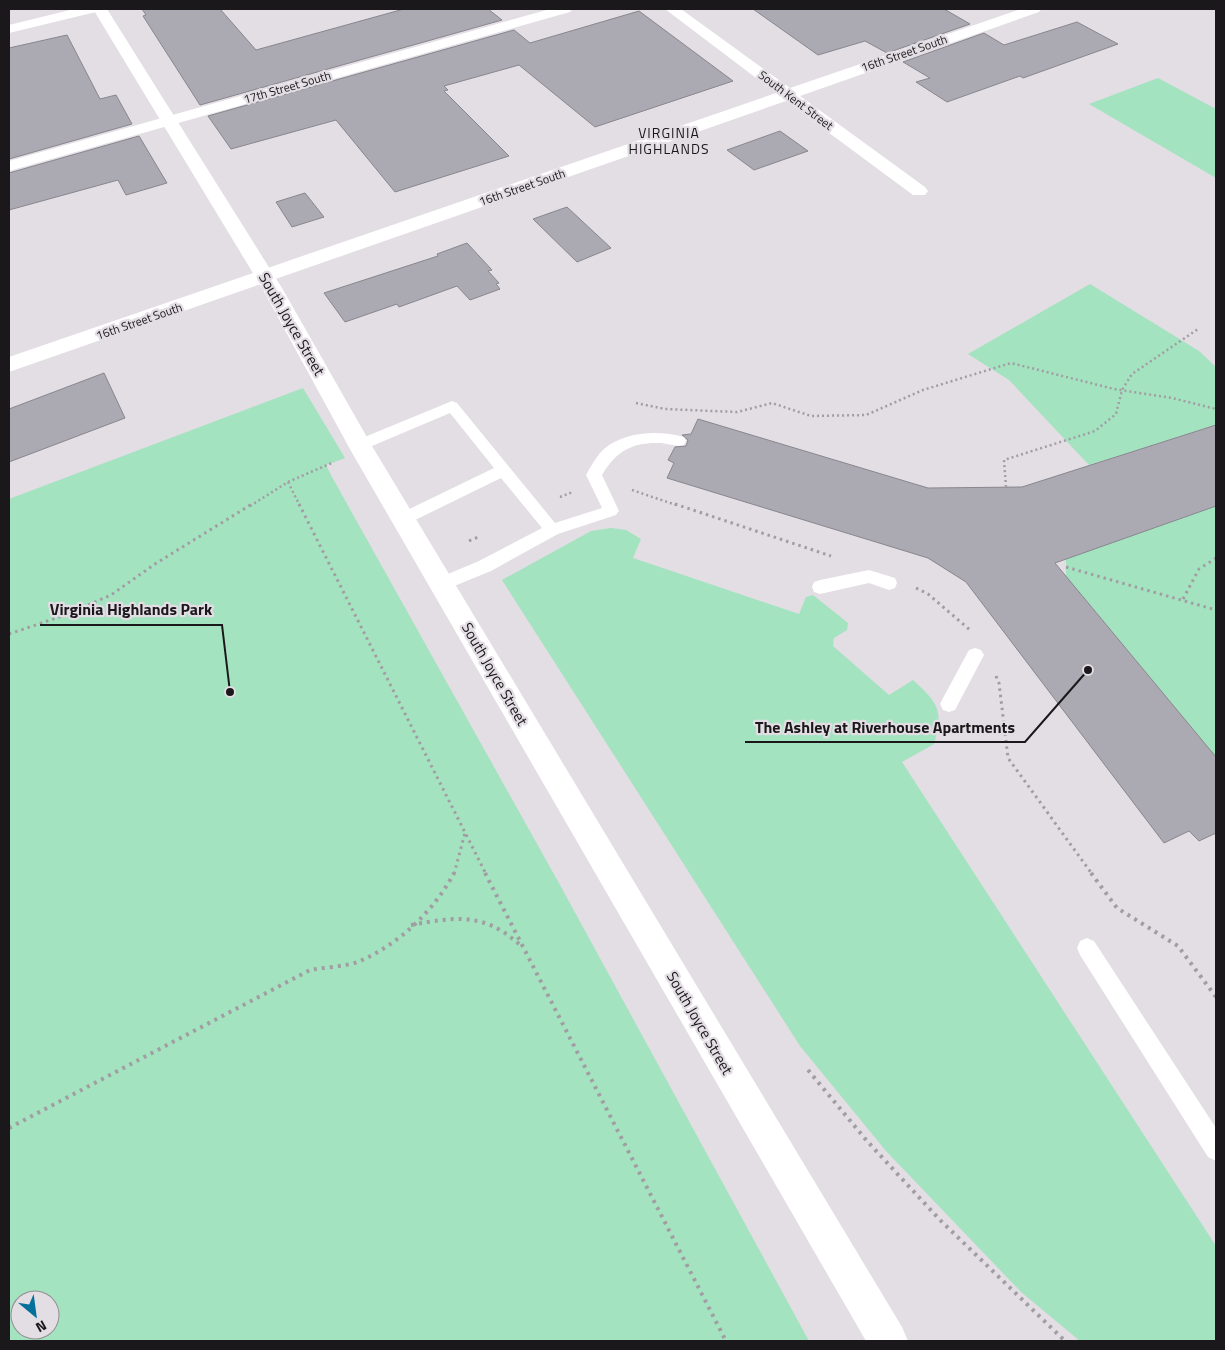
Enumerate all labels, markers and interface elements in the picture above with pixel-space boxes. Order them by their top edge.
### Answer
street label: 16th Street South [858,29,950,77]
street label: 17th Street South [241,65,333,109]
street label: South Kent Street [755,66,838,135]
district label: VIRGINIA HIGHLANDS [628,122,710,159]
street label: 16th Street South [476,163,568,211]
street label: South Joyce Street [253,268,331,381]
street label: 16th Street South [93,297,185,345]
callout: Virginia Highlands Park [40,594,222,625]
text: Virginia Highlands Park [50,597,213,621]
street label: South Joyce Street [456,618,534,731]
callout: The Ashley at Riverhouse Apartments [745,711,1025,742]
text: The Ashley at Riverhouse Apartments [755,715,1015,739]
street label: South Joyce Street [661,967,739,1080]
north arrow [10,1290,60,1340]
text: N [32,1315,51,1338]

